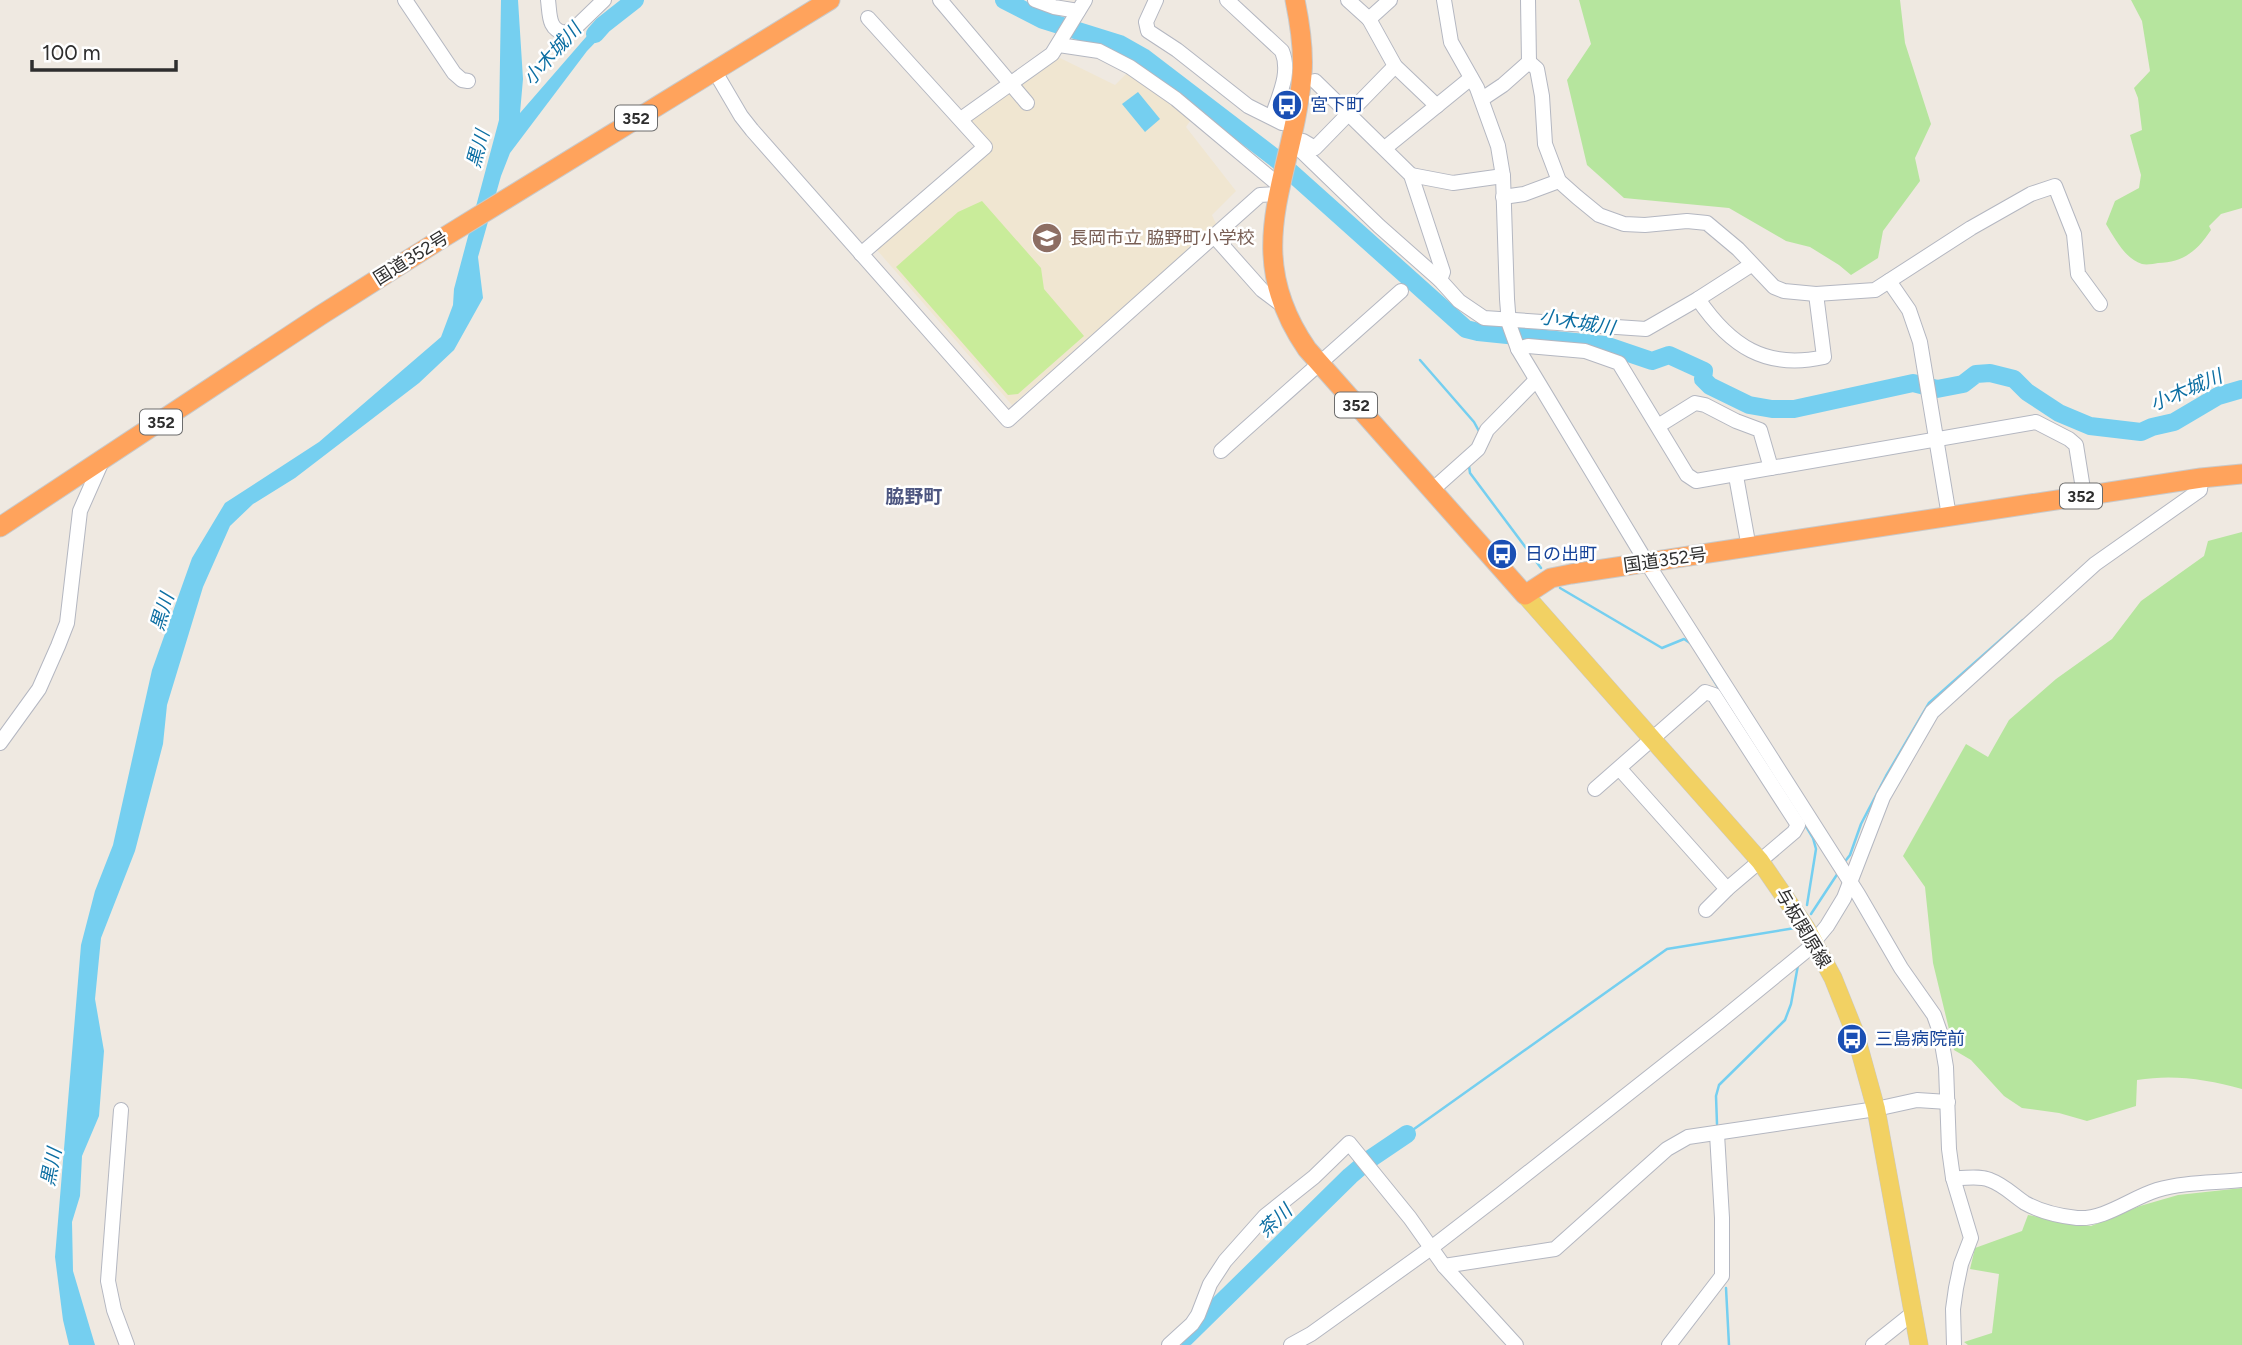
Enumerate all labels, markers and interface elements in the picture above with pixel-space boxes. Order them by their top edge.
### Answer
water label: 小木城川 [518,17,587,90]
scale bar [32,28,175,72]
text: 100 m [42,40,101,65]
bus stop icon: 宮下町 [1270,88,1304,122]
place label: 宮下町 [1310,94,1364,116]
road number: 352 [615,106,657,130]
water label: 黒川 [462,126,495,170]
school or university icon: 長岡市立 脇野町小学校 [1030,221,1064,255]
street label: 国道352号 [369,226,453,290]
place label: 長岡市立 脇野町小学校 [1070,227,1254,249]
water label: 小木城川 [1538,305,1618,340]
water label: 小木城川 [2147,364,2227,415]
road number: 352 [1335,392,1377,418]
road number: 352 [140,410,182,434]
road number: 352 [2060,484,2102,509]
district label: 脇野町 [885,485,943,508]
bus stop icon: 日の出町 [1485,537,1519,571]
place label: 日の出町 [1525,543,1597,565]
street label: 国道352号 [1622,543,1708,577]
water label: 黒川 [145,589,179,634]
street label: 与板関原線 [1770,884,1836,972]
bus stop icon: 三島病院前 [1835,1022,1869,1056]
place label: 三島病院前 [1875,1028,1965,1050]
water label: 黒川 [36,1144,66,1188]
water label: 茶川 [1253,1198,1298,1242]

